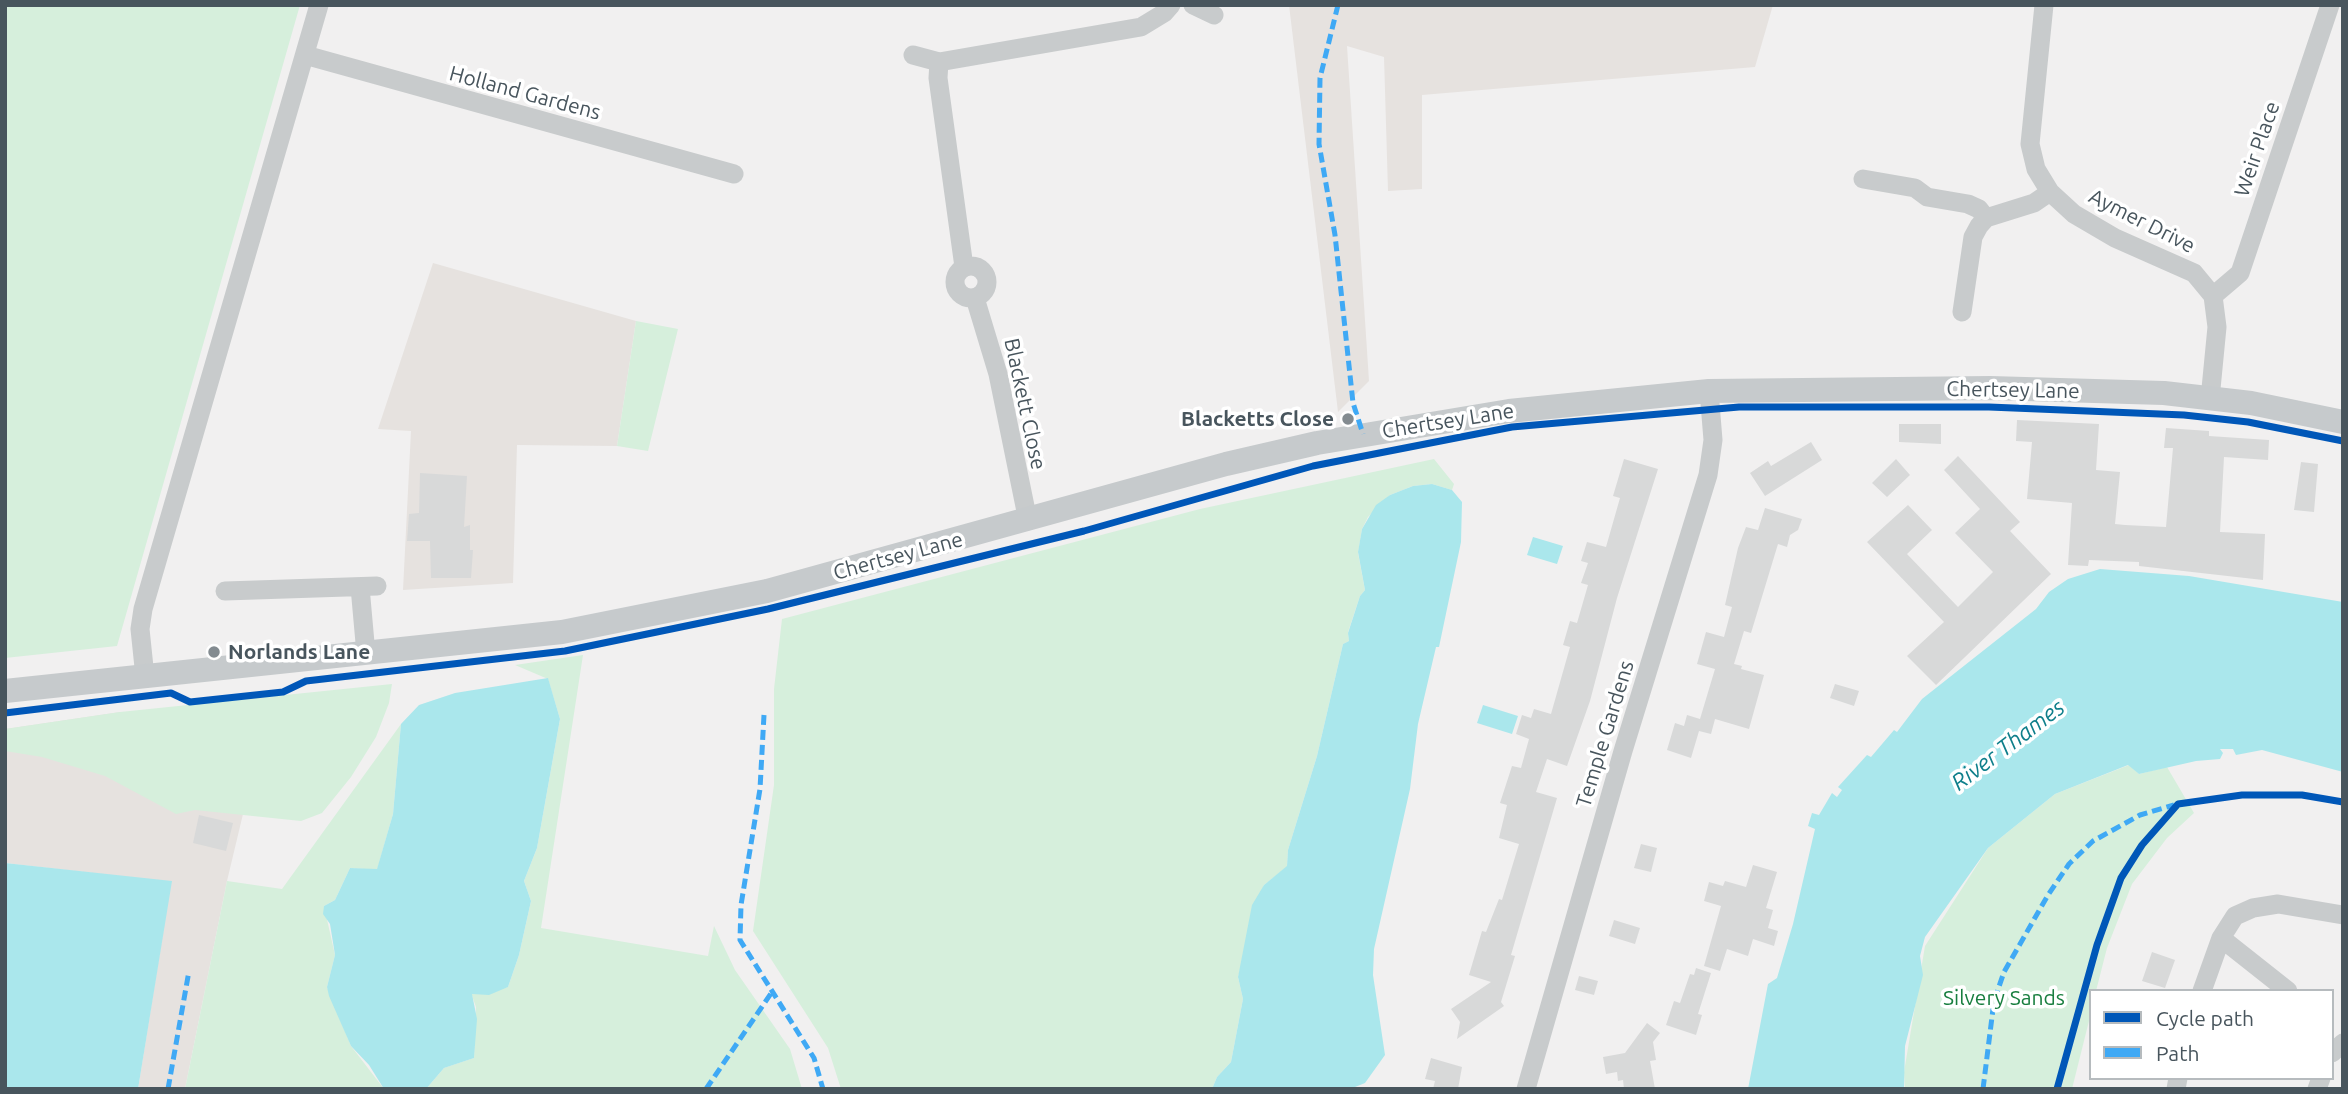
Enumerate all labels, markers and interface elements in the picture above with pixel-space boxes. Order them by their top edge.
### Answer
street label: Holland Gardens [447,61,603,125]
street label: Weir Place [2229,98,2285,200]
street label: Aymer Drive [2085,183,2199,259]
street label: Blackett Close [999,336,1051,472]
street label: Chertsey Lane [1946,376,2080,404]
street label: Chertsey Lane [1380,398,1516,444]
place label: Blacketts Close [1181,406,1334,432]
marker: Blacketts Close [1340,411,1356,427]
street label: Chertsey Lane [830,527,966,585]
place label: Norlands Lane [228,639,370,665]
marker: Norlands Lane [206,644,222,660]
street label: Temple Gardens [1571,658,1639,810]
water label: River Thames [1946,693,2070,797]
park label: Silvery Sands [1943,985,2065,1011]
legend [2089,989,2334,1080]
text: Cycle path [2156,1006,2254,1030]
text: Path [2156,1041,2199,1065]

